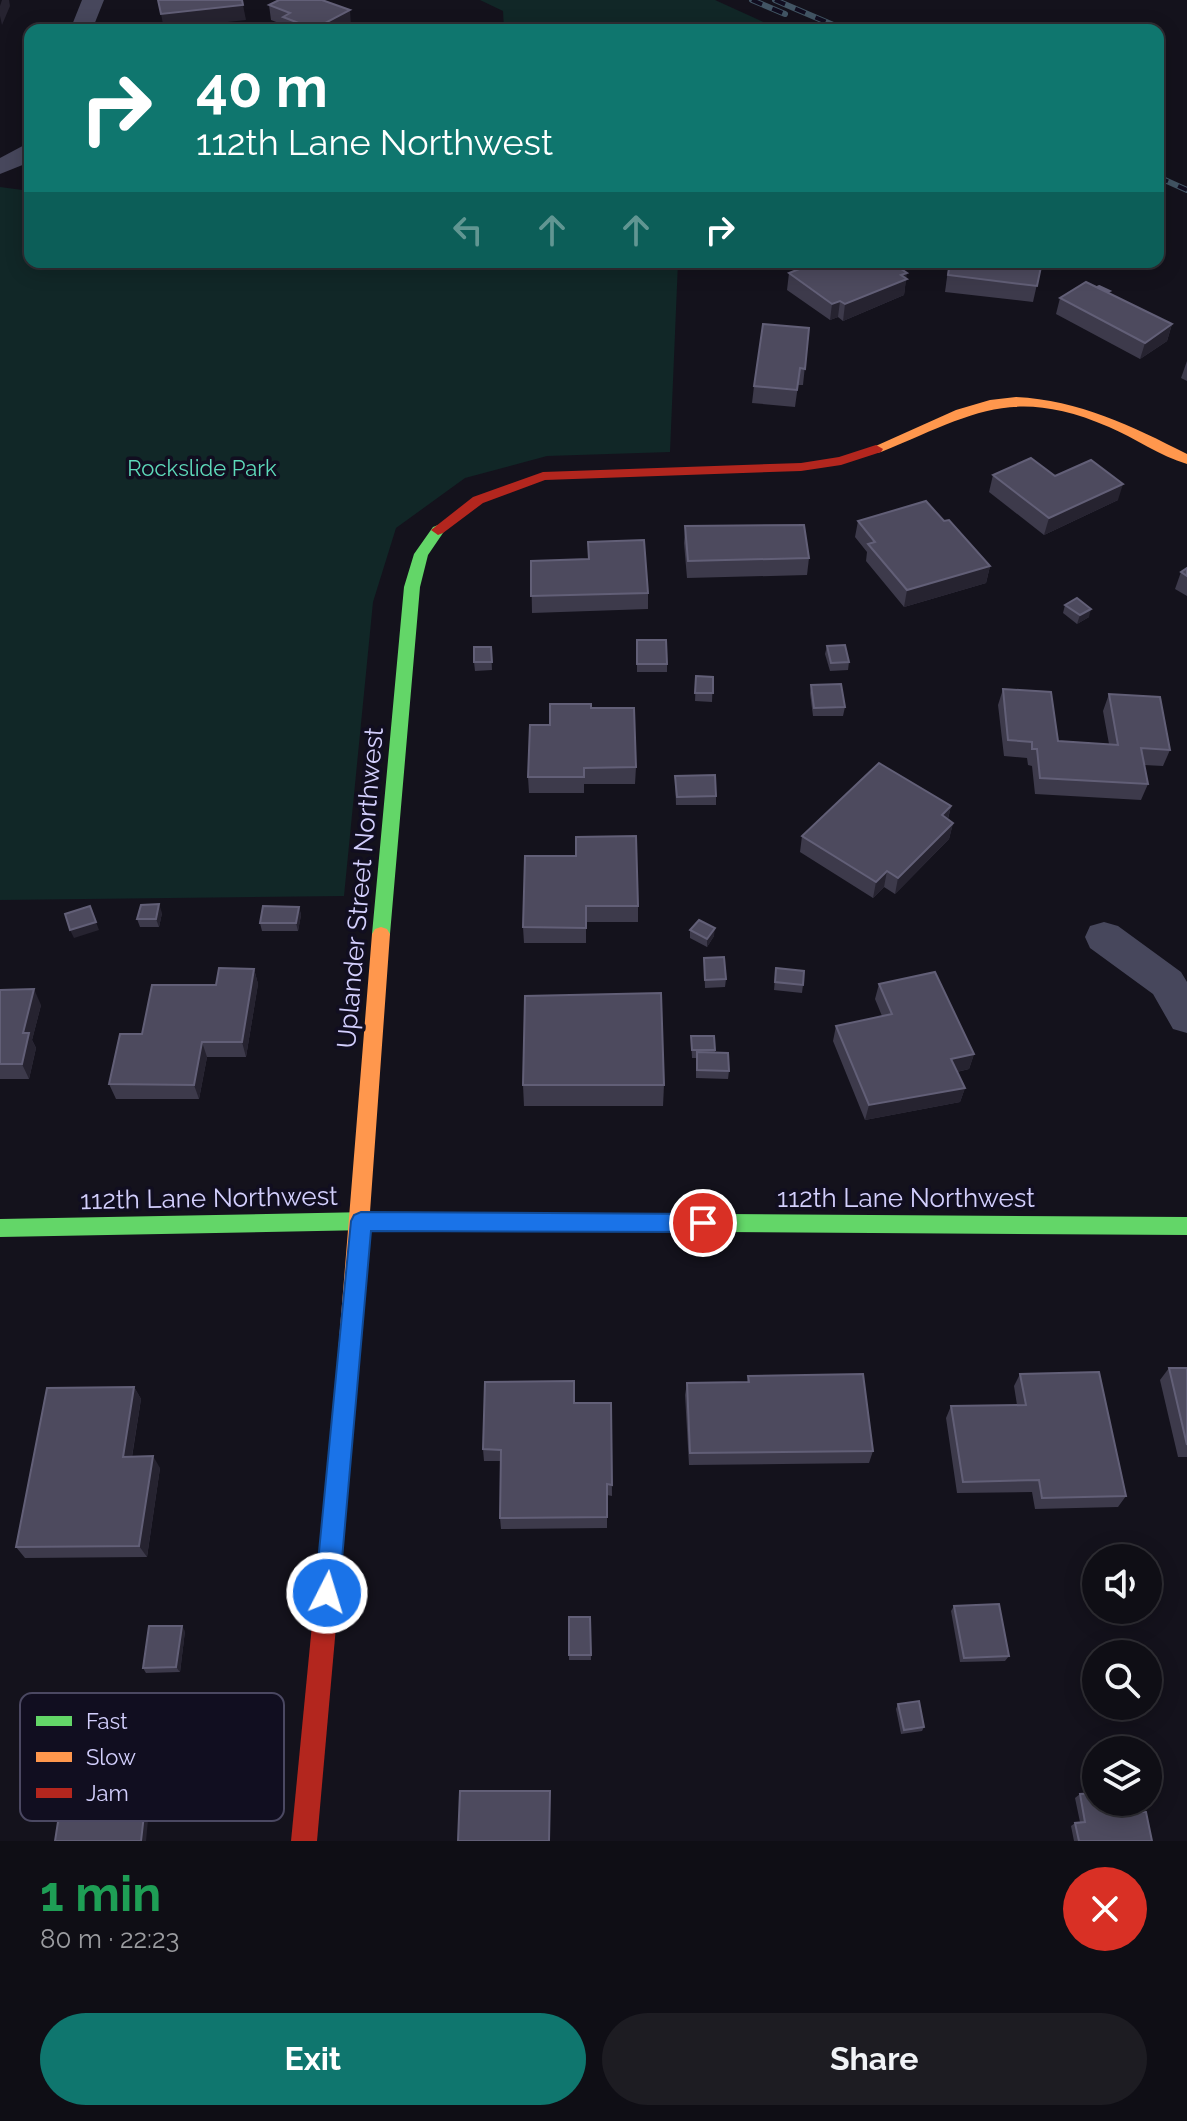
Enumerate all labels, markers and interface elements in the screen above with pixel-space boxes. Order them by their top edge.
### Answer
text: 40 m [196,54,328,120]
icon: right [64,56,168,160]
text: 112th Lane Northwest [196,121,553,163]
icon: left [446,208,490,252]
icon: ahead [530,208,574,252]
icon: ahead [614,208,658,252]
icon: right [698,208,742,252]
park label: Rockslide Park [127,455,277,481]
street label: Uplander Street Northwest [331,726,389,1050]
street label: 112th Lane Northwest [80,1181,338,1215]
street label: 112th Lane Northwest [777,1183,1035,1213]
pin [669,1189,737,1257]
icon: arrive [681,1201,725,1245]
map controls [1082,1544,1162,1816]
button: sound [1082,1544,1162,1624]
position arrow [285,1551,369,1635]
button: search [1082,1640,1162,1720]
legend [20,1693,284,1821]
text: Fast [86,1708,128,1734]
button: layers [1082,1736,1162,1816]
text: Slow [86,1744,136,1770]
text: Jam [86,1780,129,1806]
text: 1 min [40,1866,161,1922]
button: close [1063,1867,1147,1951]
text: 80 m · 22:23 [40,1924,179,1954]
button: Exit [40,2013,586,2105]
button: Share [602,2013,1147,2105]

